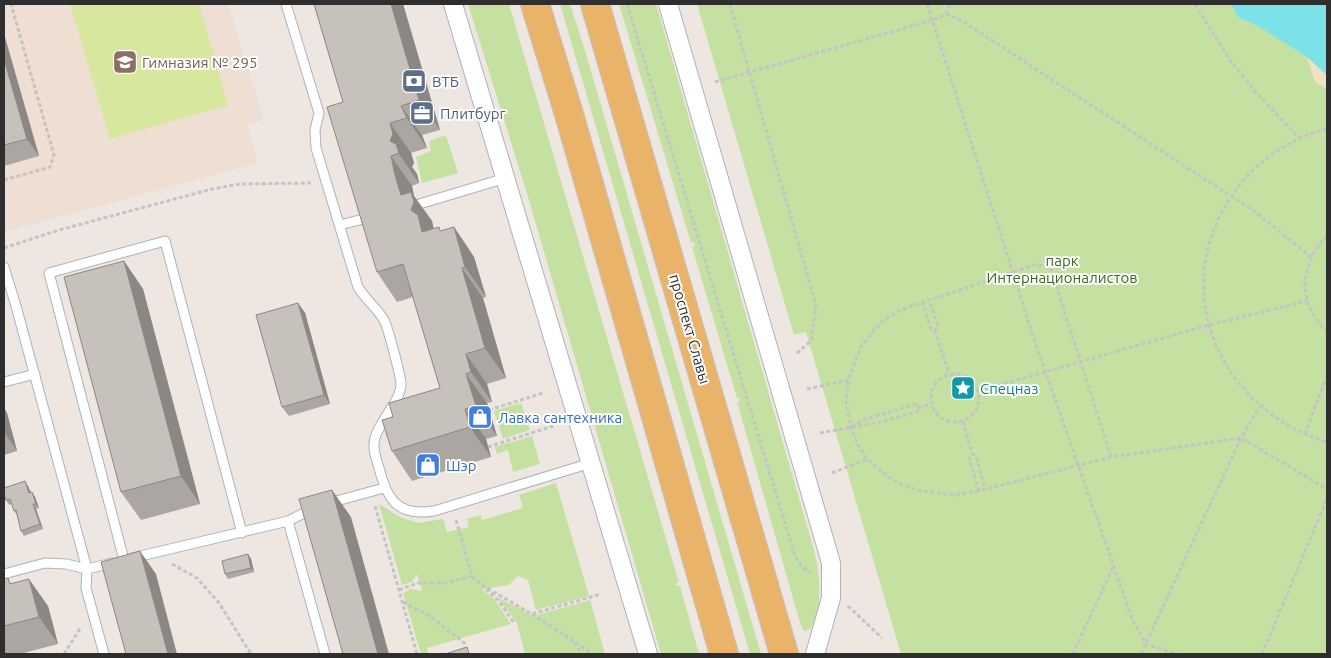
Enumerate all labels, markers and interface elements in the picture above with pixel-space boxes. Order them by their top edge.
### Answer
school or university icon: Гимназия № 295 [112,49,138,75]
place label: Гимназия № 295 [142,54,257,71]
bank icon: ВТБ [401,68,427,94]
place label: ВТБ [432,73,459,90]
office icon: Плитбург [409,100,435,126]
place label: Плитбург [440,105,506,122]
park label: парк Интернационалистов [986,252,1138,286]
street label: проспект Славы [666,272,714,386]
place icon: Спецназ [950,375,976,401]
place label: Спецназ [980,380,1038,397]
shop icon: Лавка сантехника [467,404,493,430]
place label: Лавка сантехника [498,409,622,426]
shop icon: Шэр [415,452,441,478]
place label: Шэр [446,457,477,474]

